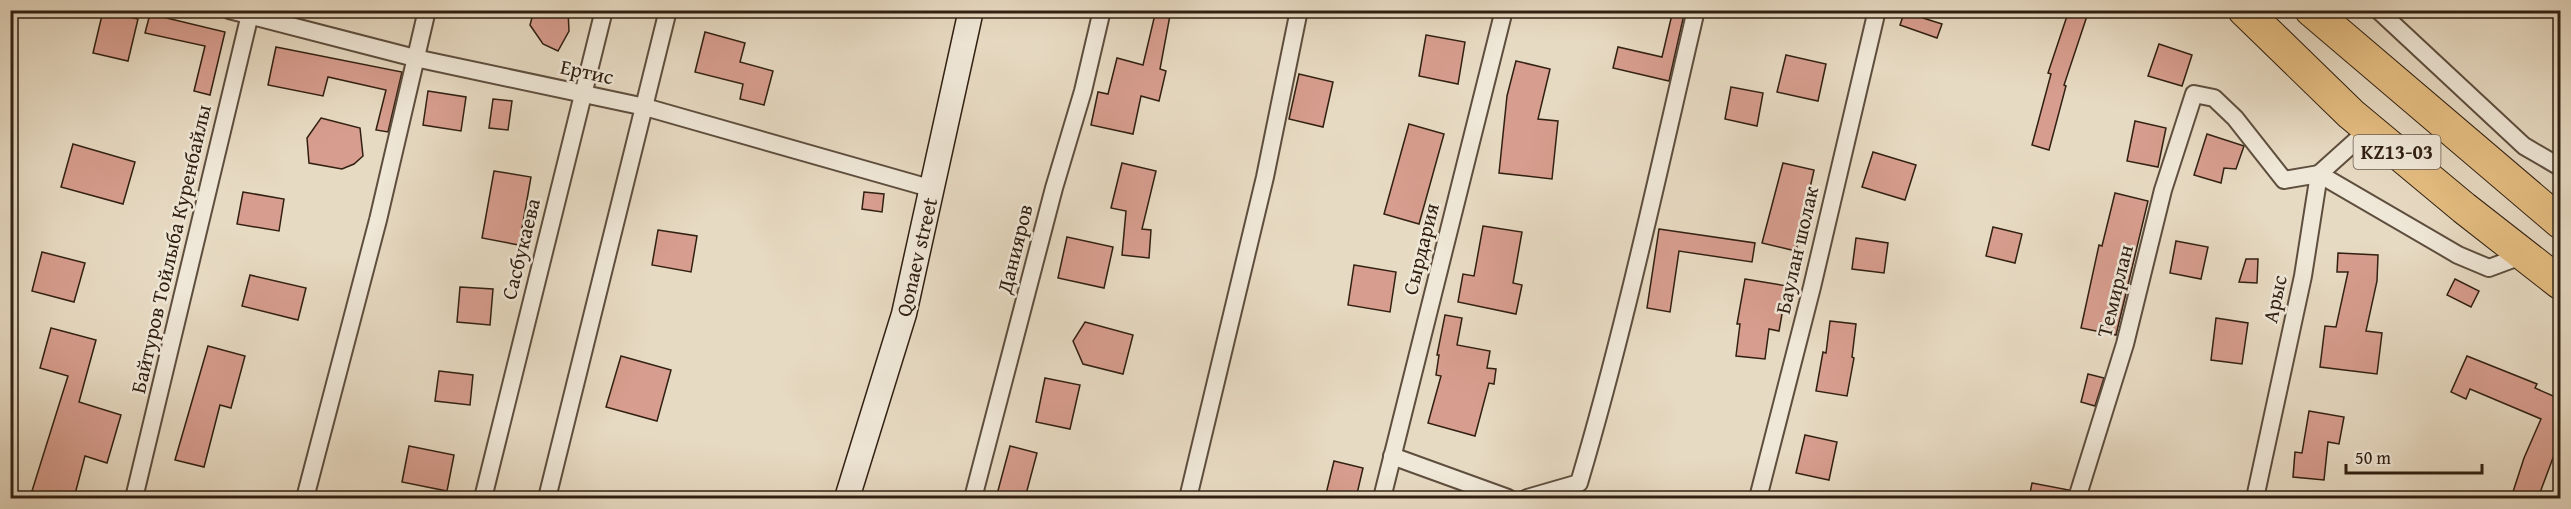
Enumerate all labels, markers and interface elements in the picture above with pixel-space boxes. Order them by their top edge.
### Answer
street label: Ертис [558,51,617,92]
street label: Байтуров Тойлыба Куренбайлы [122,101,219,396]
road number: KZ13-03 [2354,135,2440,169]
street label: Баулан шолак [1767,183,1826,317]
street label: Qonaev street [888,194,945,319]
street label: Сасбукаева [493,195,548,303]
street label: Сырдария [1394,200,1447,298]
street label: Данияров [988,201,1041,298]
street label: Темирлан [2088,241,2141,340]
street label: Арыс [2254,272,2295,326]
scale bar [2346,437,2482,475]
text: 50 m [2355,444,2391,471]

